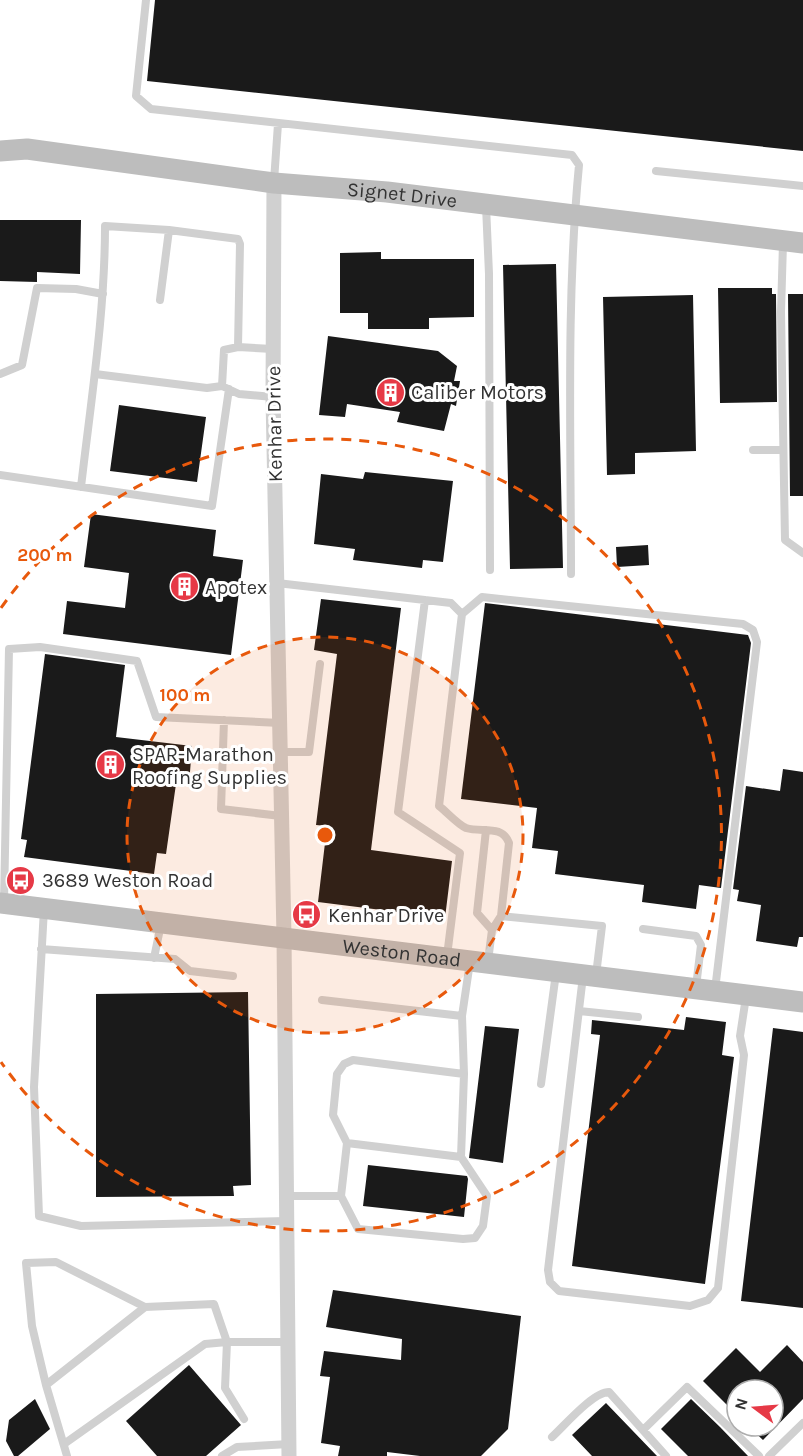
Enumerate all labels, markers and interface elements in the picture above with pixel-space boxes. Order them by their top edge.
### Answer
street label: Signet Drive [346,178,458,213]
street label: Kenhar Drive [262,366,287,482]
building icon: Caliber Motors [374,376,406,408]
place label: Caliber Motors [411,381,544,404]
text: 200 m [17,544,73,566]
building icon: Apotex [168,571,200,603]
place label: Apotex [205,576,267,599]
text: 100 m [160,684,210,706]
place label: SPAR-Marathon Roofing Supplies [132,743,287,789]
building icon: SPAR-Marathon Roofing Supplies [95,749,127,781]
centre of rings [315,825,335,845]
bus stop icon: 3689 Weston Road [5,864,37,896]
place label: 3689 Weston Road [42,869,213,892]
bus stop icon: Kenhar Drive [291,899,323,931]
place label: Kenhar Drive [328,904,444,927]
street label: Weston Road [341,934,463,972]
north arrow [725,1378,785,1438]
text: N [730,1396,752,1412]

